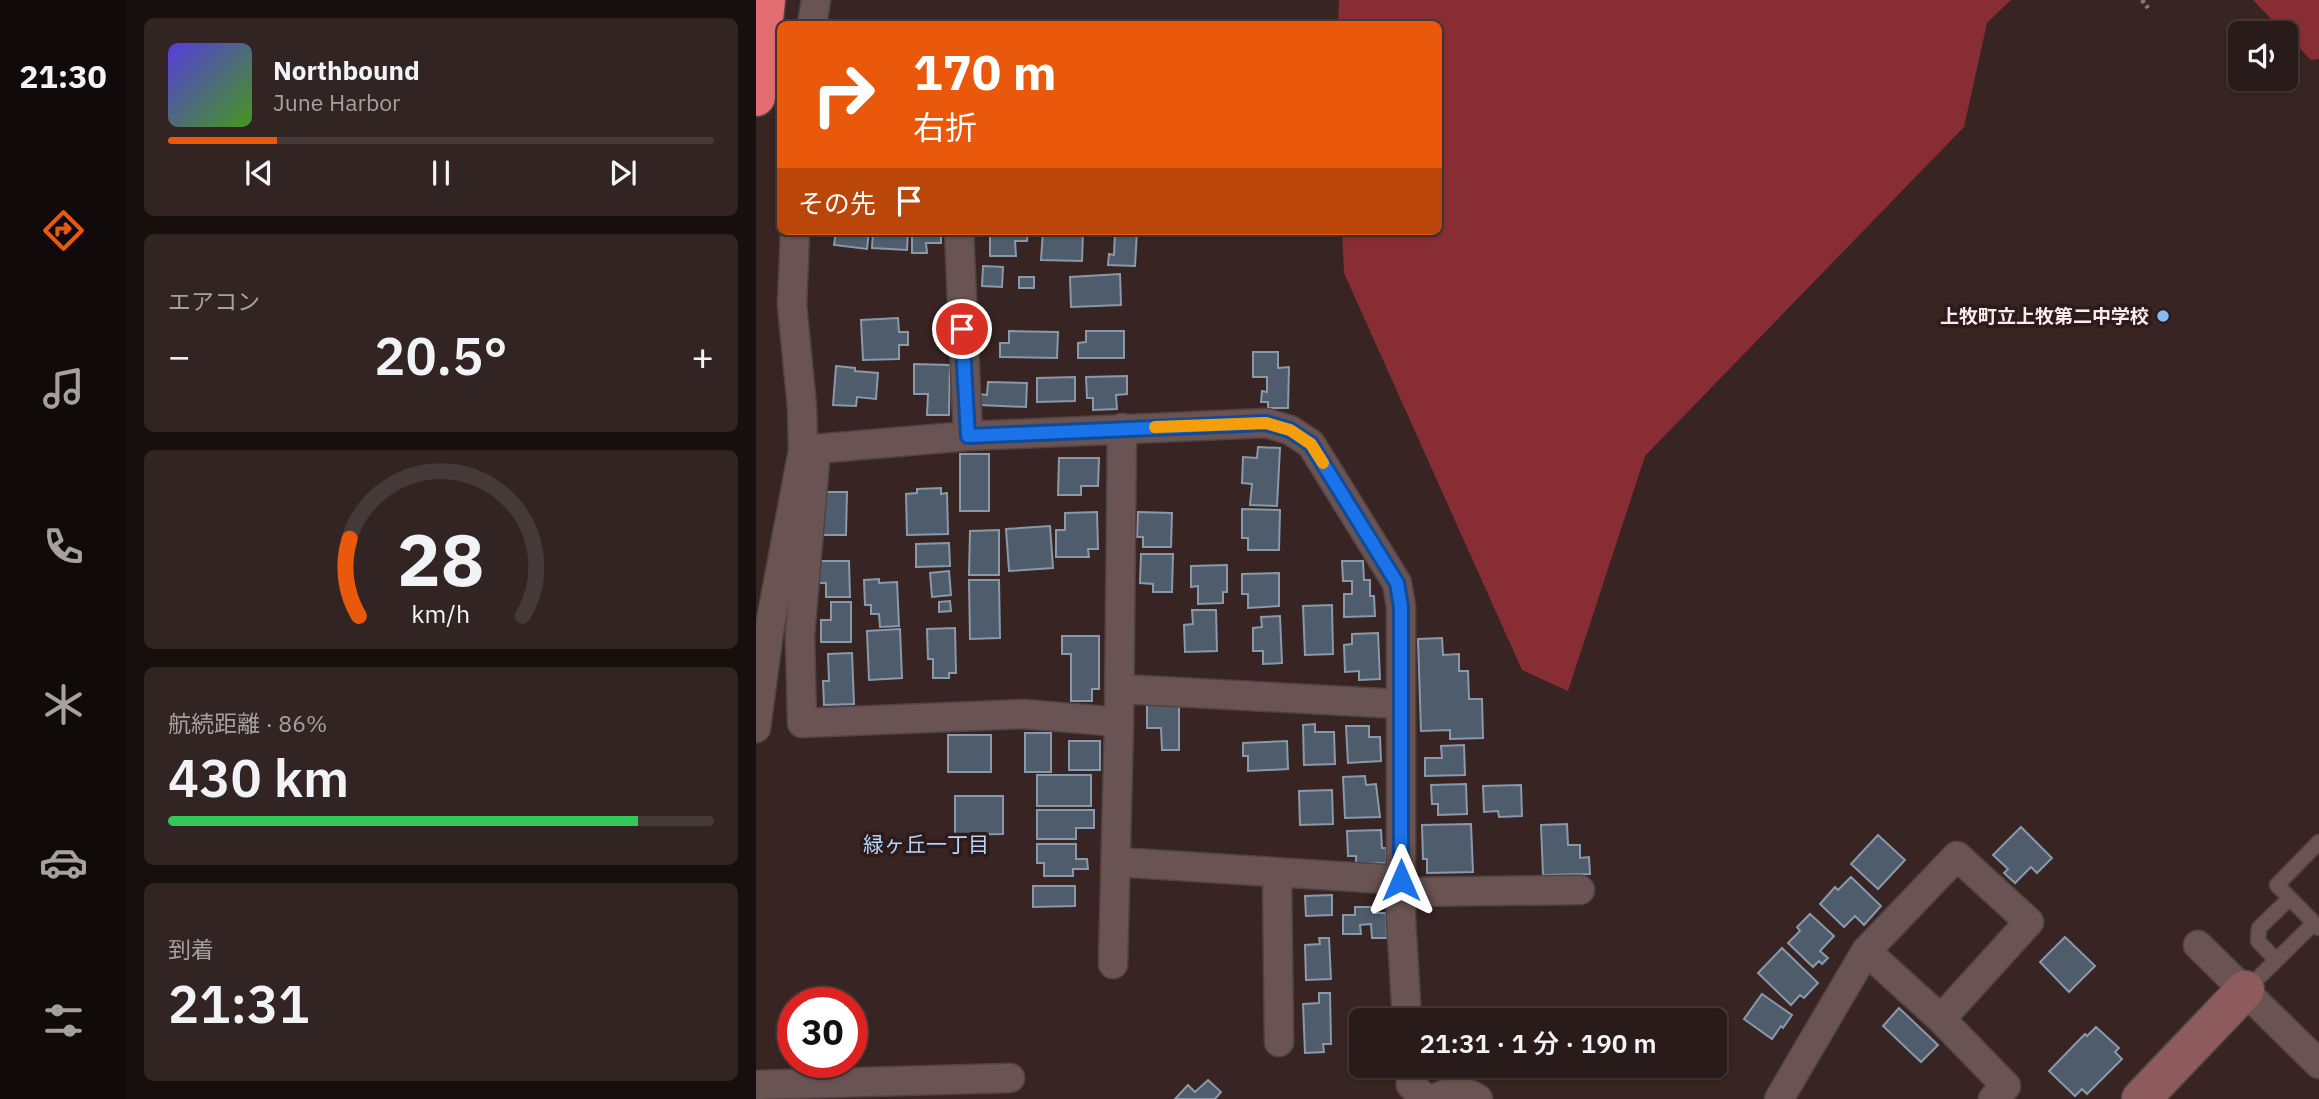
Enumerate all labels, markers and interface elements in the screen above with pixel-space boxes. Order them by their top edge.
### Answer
map controls [2228,21,2298,91]
button: sound [2228,21,2298,91]
text: 170 m [913,40,1057,103]
icon: right [798,49,889,140]
text: Northbound [273,53,420,87]
text: 21:30 [19,55,107,97]
text: June Harbor [273,87,401,117]
text: 右折 [913,106,977,148]
icon: previous [240,154,278,192]
icon: pause [422,154,460,192]
icon: next [604,154,642,192]
icon: arrive [890,182,928,220]
text: その先 [798,186,876,220]
icon: directions [39,206,88,255]
text: エアコン [168,286,260,316]
pin [932,299,992,359]
place label: 上牧町立上牧第二中学校 [1940,304,2149,328]
marker: 上牧町立上牧第二中学校 [2155,308,2171,324]
icon: arrive [943,310,981,348]
text: 20.5° [374,322,508,389]
text: − [168,331,191,380]
text: + [691,331,714,380]
icon: music [39,364,88,413]
text: 28 [397,511,485,606]
icon: phone [39,522,88,571]
text: km/h [412,596,470,629]
icon: climate [39,680,88,729]
text: 航続距離 · 86% [168,708,327,738]
text: 430 km [168,744,349,811]
district label: 緑ヶ丘一丁目 [863,830,989,858]
icon: car [39,838,88,887]
position arrow [1364,843,1438,917]
text: 到着 [168,934,214,964]
text: 21:31 [168,970,309,1037]
speed limit sign: 30 [777,987,868,1078]
icon: filters [39,996,88,1045]
text: 21:31 · 1 分 · 190 m [1419,1026,1657,1060]

